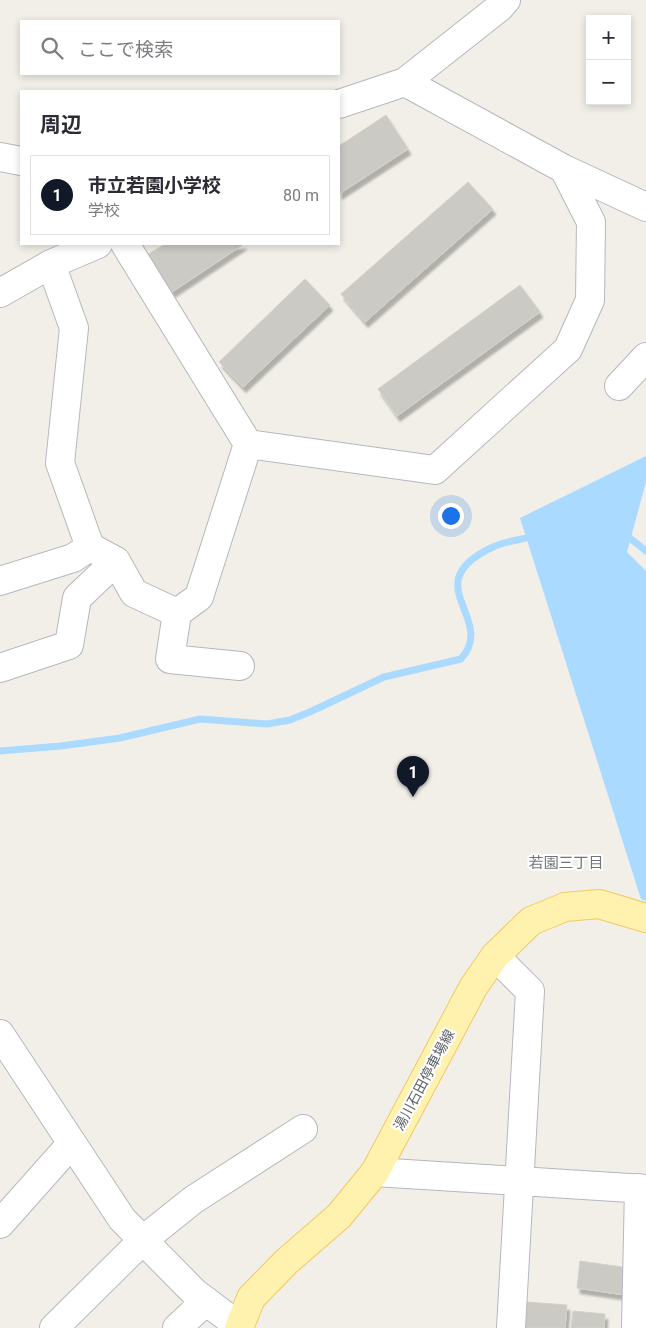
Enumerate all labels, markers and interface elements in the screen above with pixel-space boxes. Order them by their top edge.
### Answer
map controls [586,15,631,105]
button: + [586,15,631,60]
search box [20,20,340,75]
icon: search [38,34,66,62]
text: ここで検索 [78,38,173,61]
button: − [586,60,631,105]
text: 周辺 [40,113,82,137]
text: 市立若園小学校 [88,174,221,197]
text: 1 [52,186,62,205]
text: 80 m [283,186,319,205]
text: 学校 [88,201,120,220]
your location [438,503,464,529]
pin: 1 [397,756,429,797]
district label: 若園三丁目 [528,854,604,872]
street label: 湯川石田停車場線 [391,1027,457,1133]

